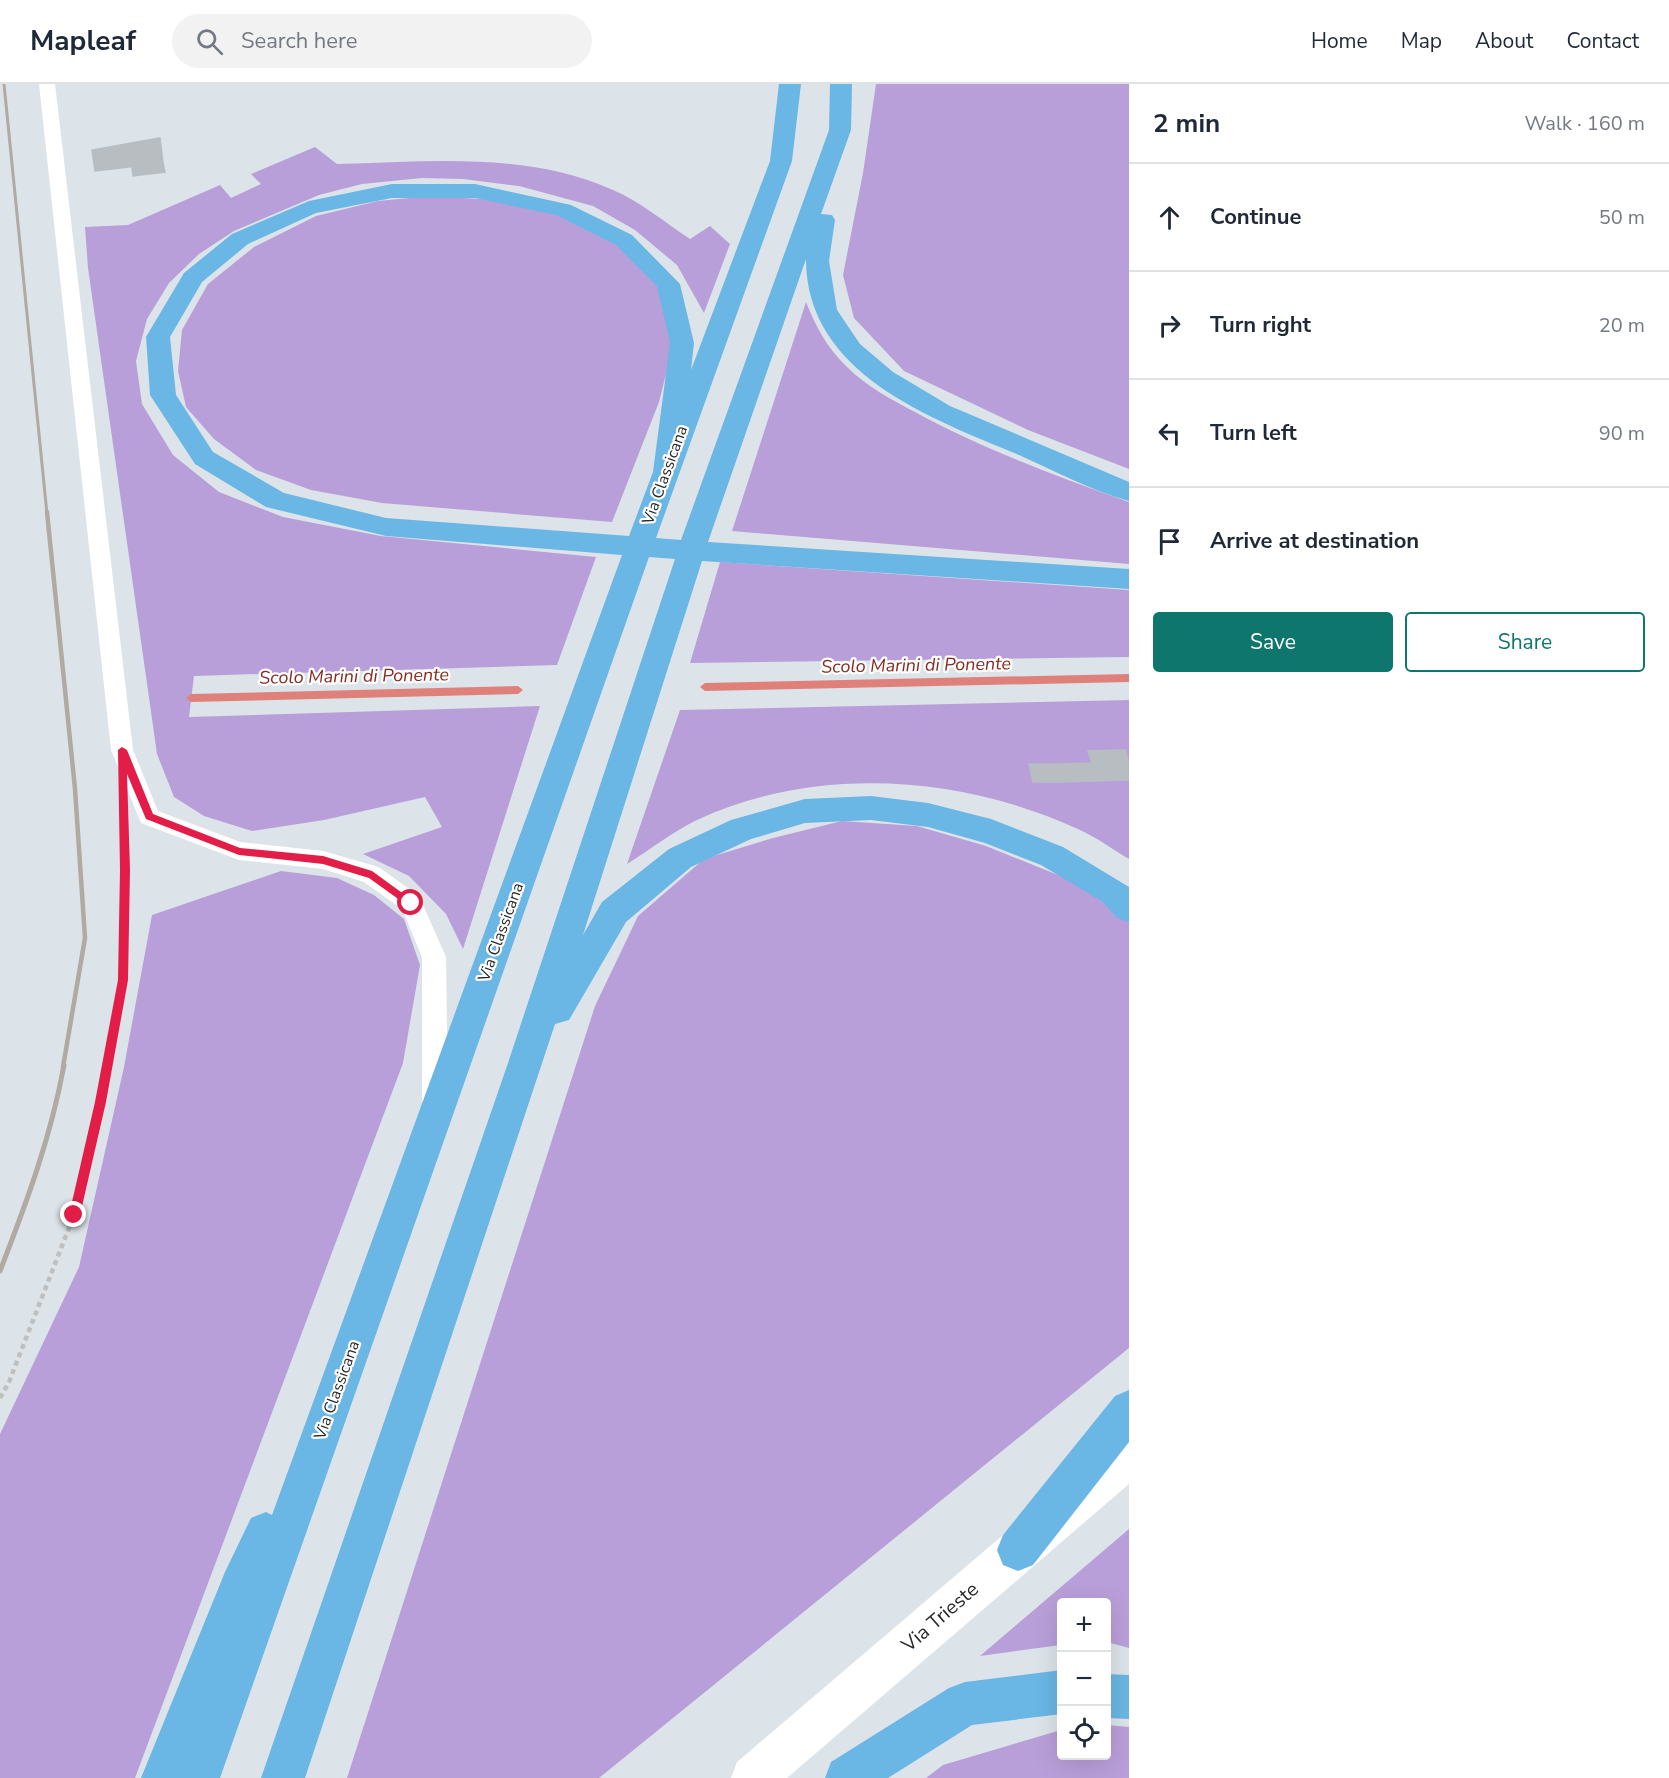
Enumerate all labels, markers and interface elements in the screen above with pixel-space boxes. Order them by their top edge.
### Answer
search box [172,14,592,68]
text: Mapleaf [30,22,136,60]
icon: search [193,25,226,58]
text: Search here [241,26,358,56]
text: Home [1311,27,1368,55]
text: Map [1401,27,1442,55]
text: About [1475,27,1533,55]
text: Contact [1566,27,1639,55]
text: 2 min [1153,106,1220,141]
text: Walk · 160 m [1525,110,1645,137]
icon: ahead [1153,201,1186,234]
text: Continue [1210,202,1301,232]
text: 50 m [1599,204,1645,231]
icon: right [1153,309,1186,342]
text: Turn right [1210,310,1311,340]
text: 20 m [1599,312,1645,339]
icon: left [1153,417,1186,450]
text: Turn left [1210,418,1297,448]
text: 90 m [1599,420,1645,447]
street label: Via Classicana [637,422,693,528]
icon: arrive [1153,525,1186,558]
text: Arrive at destination [1210,526,1419,556]
button: Save [1153,612,1393,672]
button: Share [1405,612,1645,672]
water label: Scolo Marini di Ponente [821,651,1012,679]
water label: Scolo Marini di Ponente [259,662,450,690]
street label: Via Classicana [473,879,529,985]
route start [397,889,423,915]
route end [60,1201,86,1227]
street label: Via Classicana [309,1337,365,1443]
street label: Via Trieste [895,1576,984,1659]
map controls [1057,1598,1111,1760]
button: + [1057,1598,1111,1652]
button: − [1057,1652,1111,1706]
button: locate [1057,1706,1111,1760]

